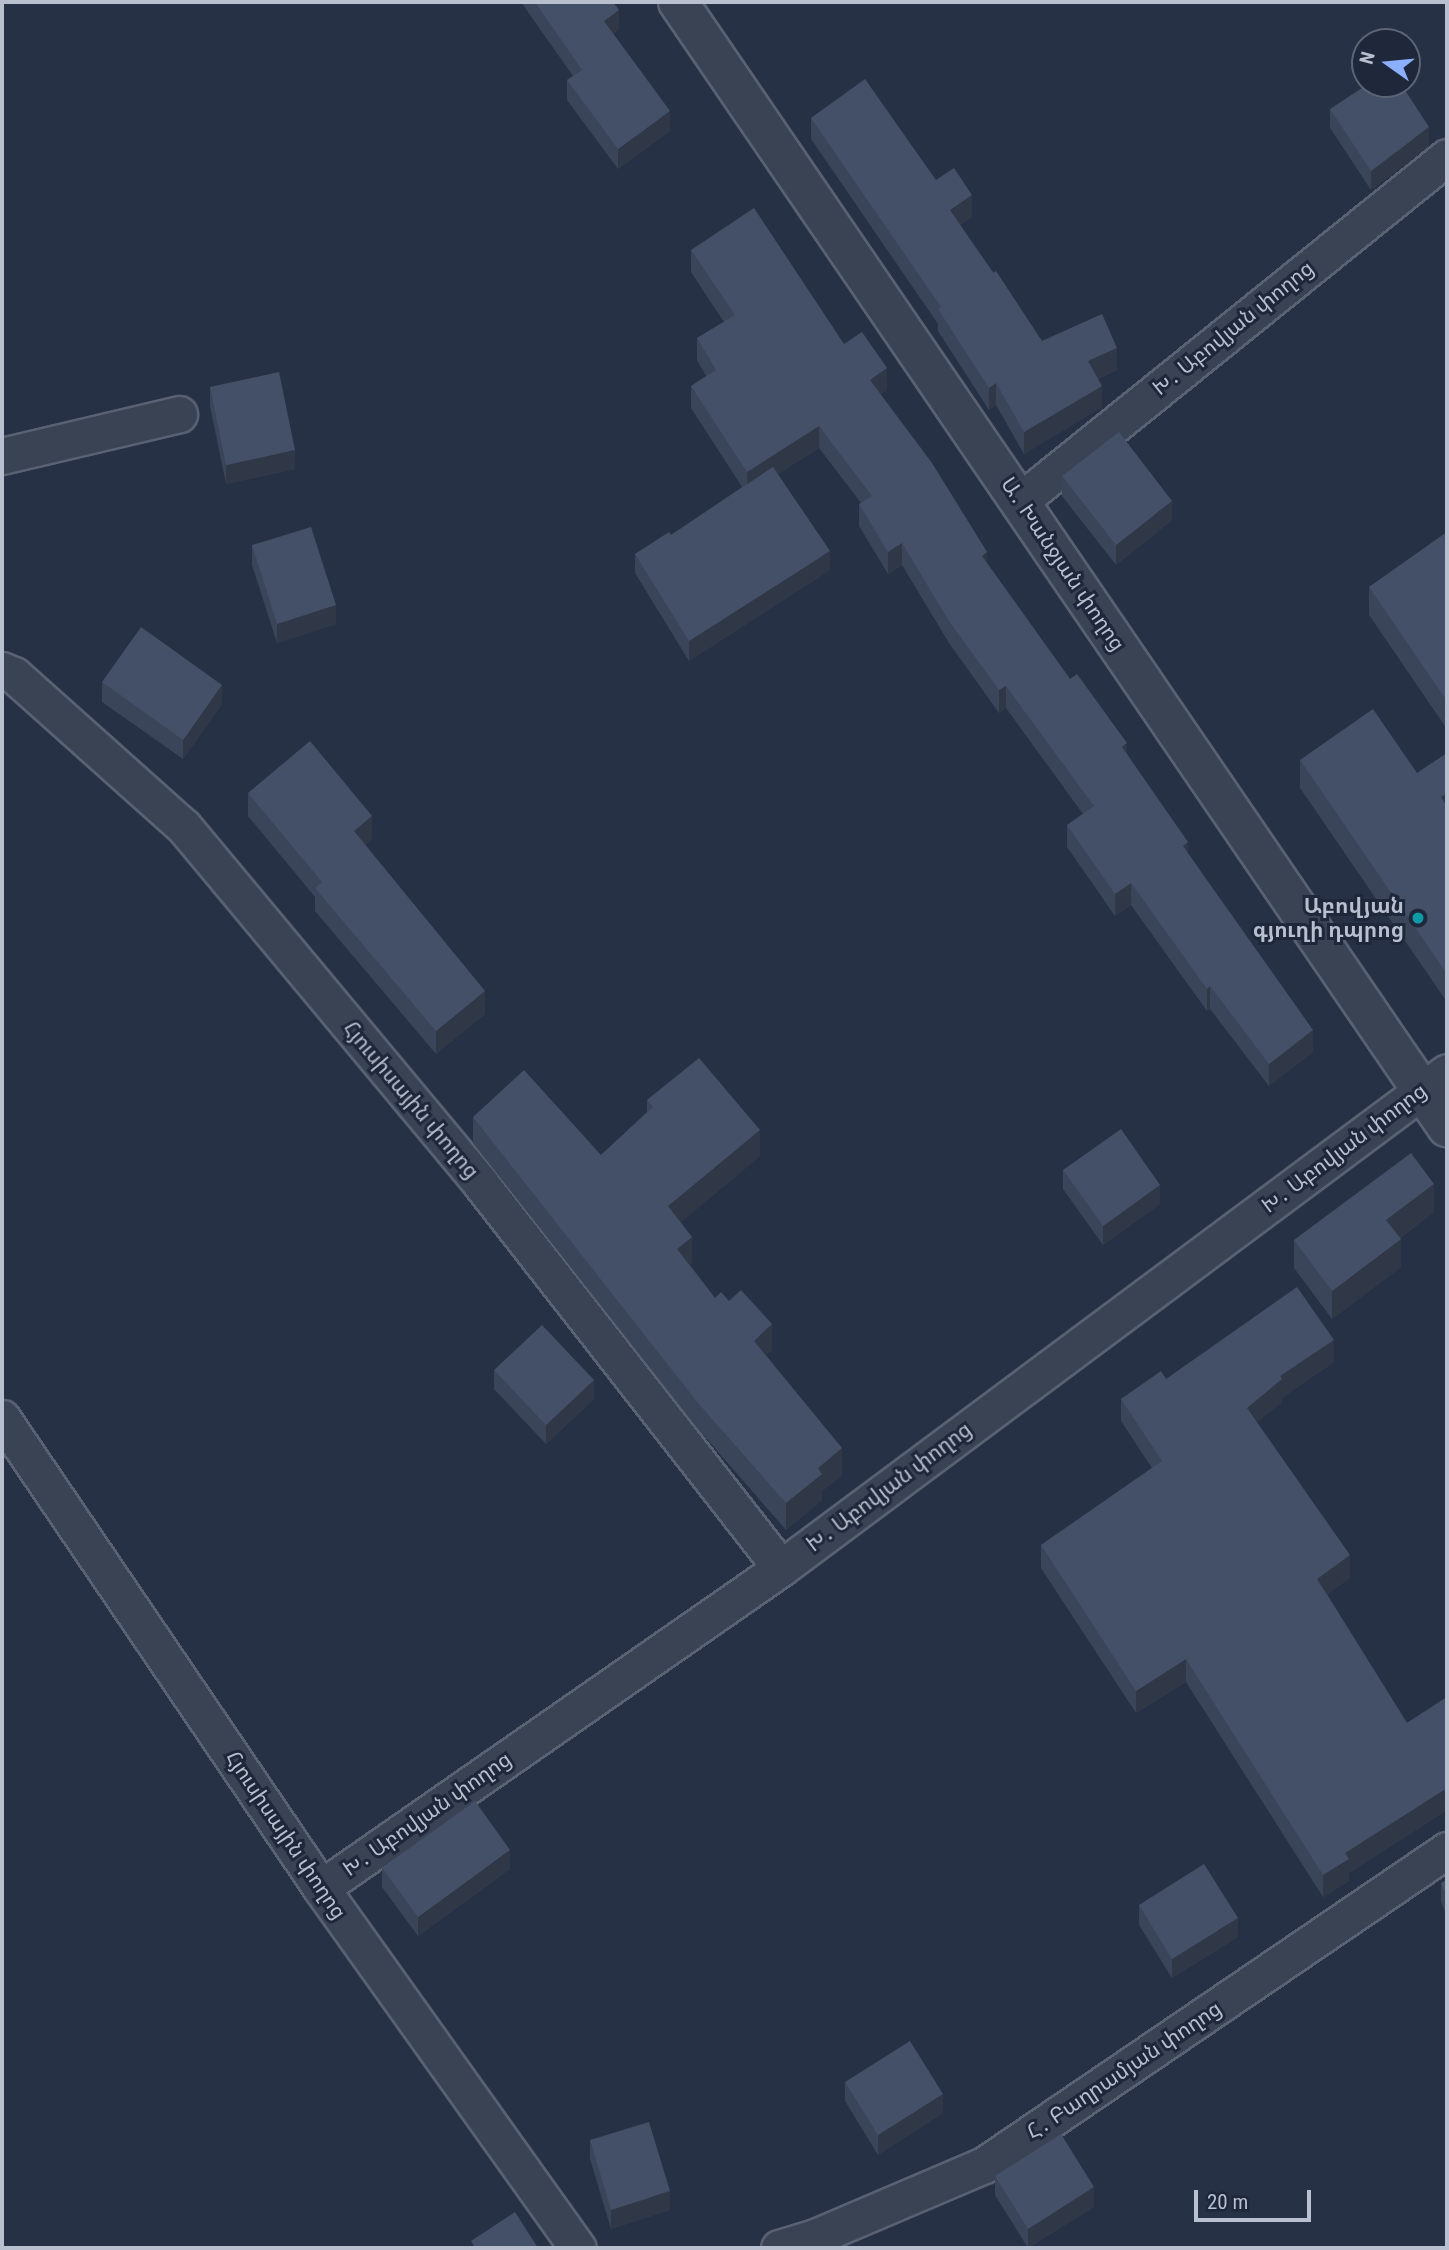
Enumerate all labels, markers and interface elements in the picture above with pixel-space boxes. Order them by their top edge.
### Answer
north arrow [1351,28,1421,98]
text: N [1355,49,1380,67]
street label: Խ․ Աբովյան փողոց [1147,255,1319,401]
street label: Ա․ Խանջյան փողոց [995,472,1131,656]
place label: Աբովյան գյուղի դպրոց [1253,893,1404,943]
marker: Աբովյան գյուղի դպրոց [1410,910,1426,926]
street label: Հյուսիսային փողոց [338,1016,484,1184]
street label: Խ․ Աբովյան փողոց [1257,1078,1431,1218]
street label: Խ․ Աբովյան փողոց [802,1417,976,1557]
street label: Հյուսիսային փողոց [220,1746,352,1924]
street label: Խ․ Աբովյան փողոց [338,1746,516,1882]
street label: Հ․ Բաղրամյան փողոց [1022,1995,1226,2145]
scale bar [1197,2176,1314,2220]
text: 20 m [1207,2190,1248,2214]

